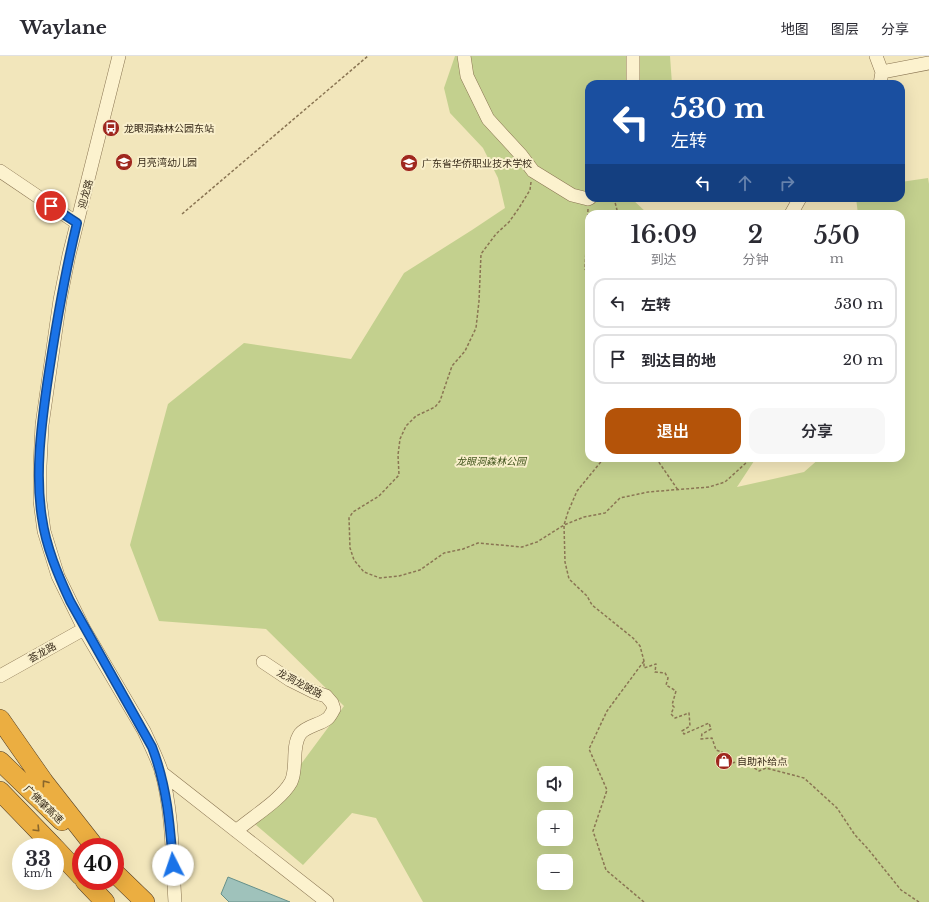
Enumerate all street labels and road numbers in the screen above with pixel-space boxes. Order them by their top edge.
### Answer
street label: 迎龙路 [75,178,96,210]
street label: 荟龙路 [26,639,59,665]
street label: 龙洞龙陂路 [275,666,325,701]
street label: 广佛肇高速 [21,782,66,826]

